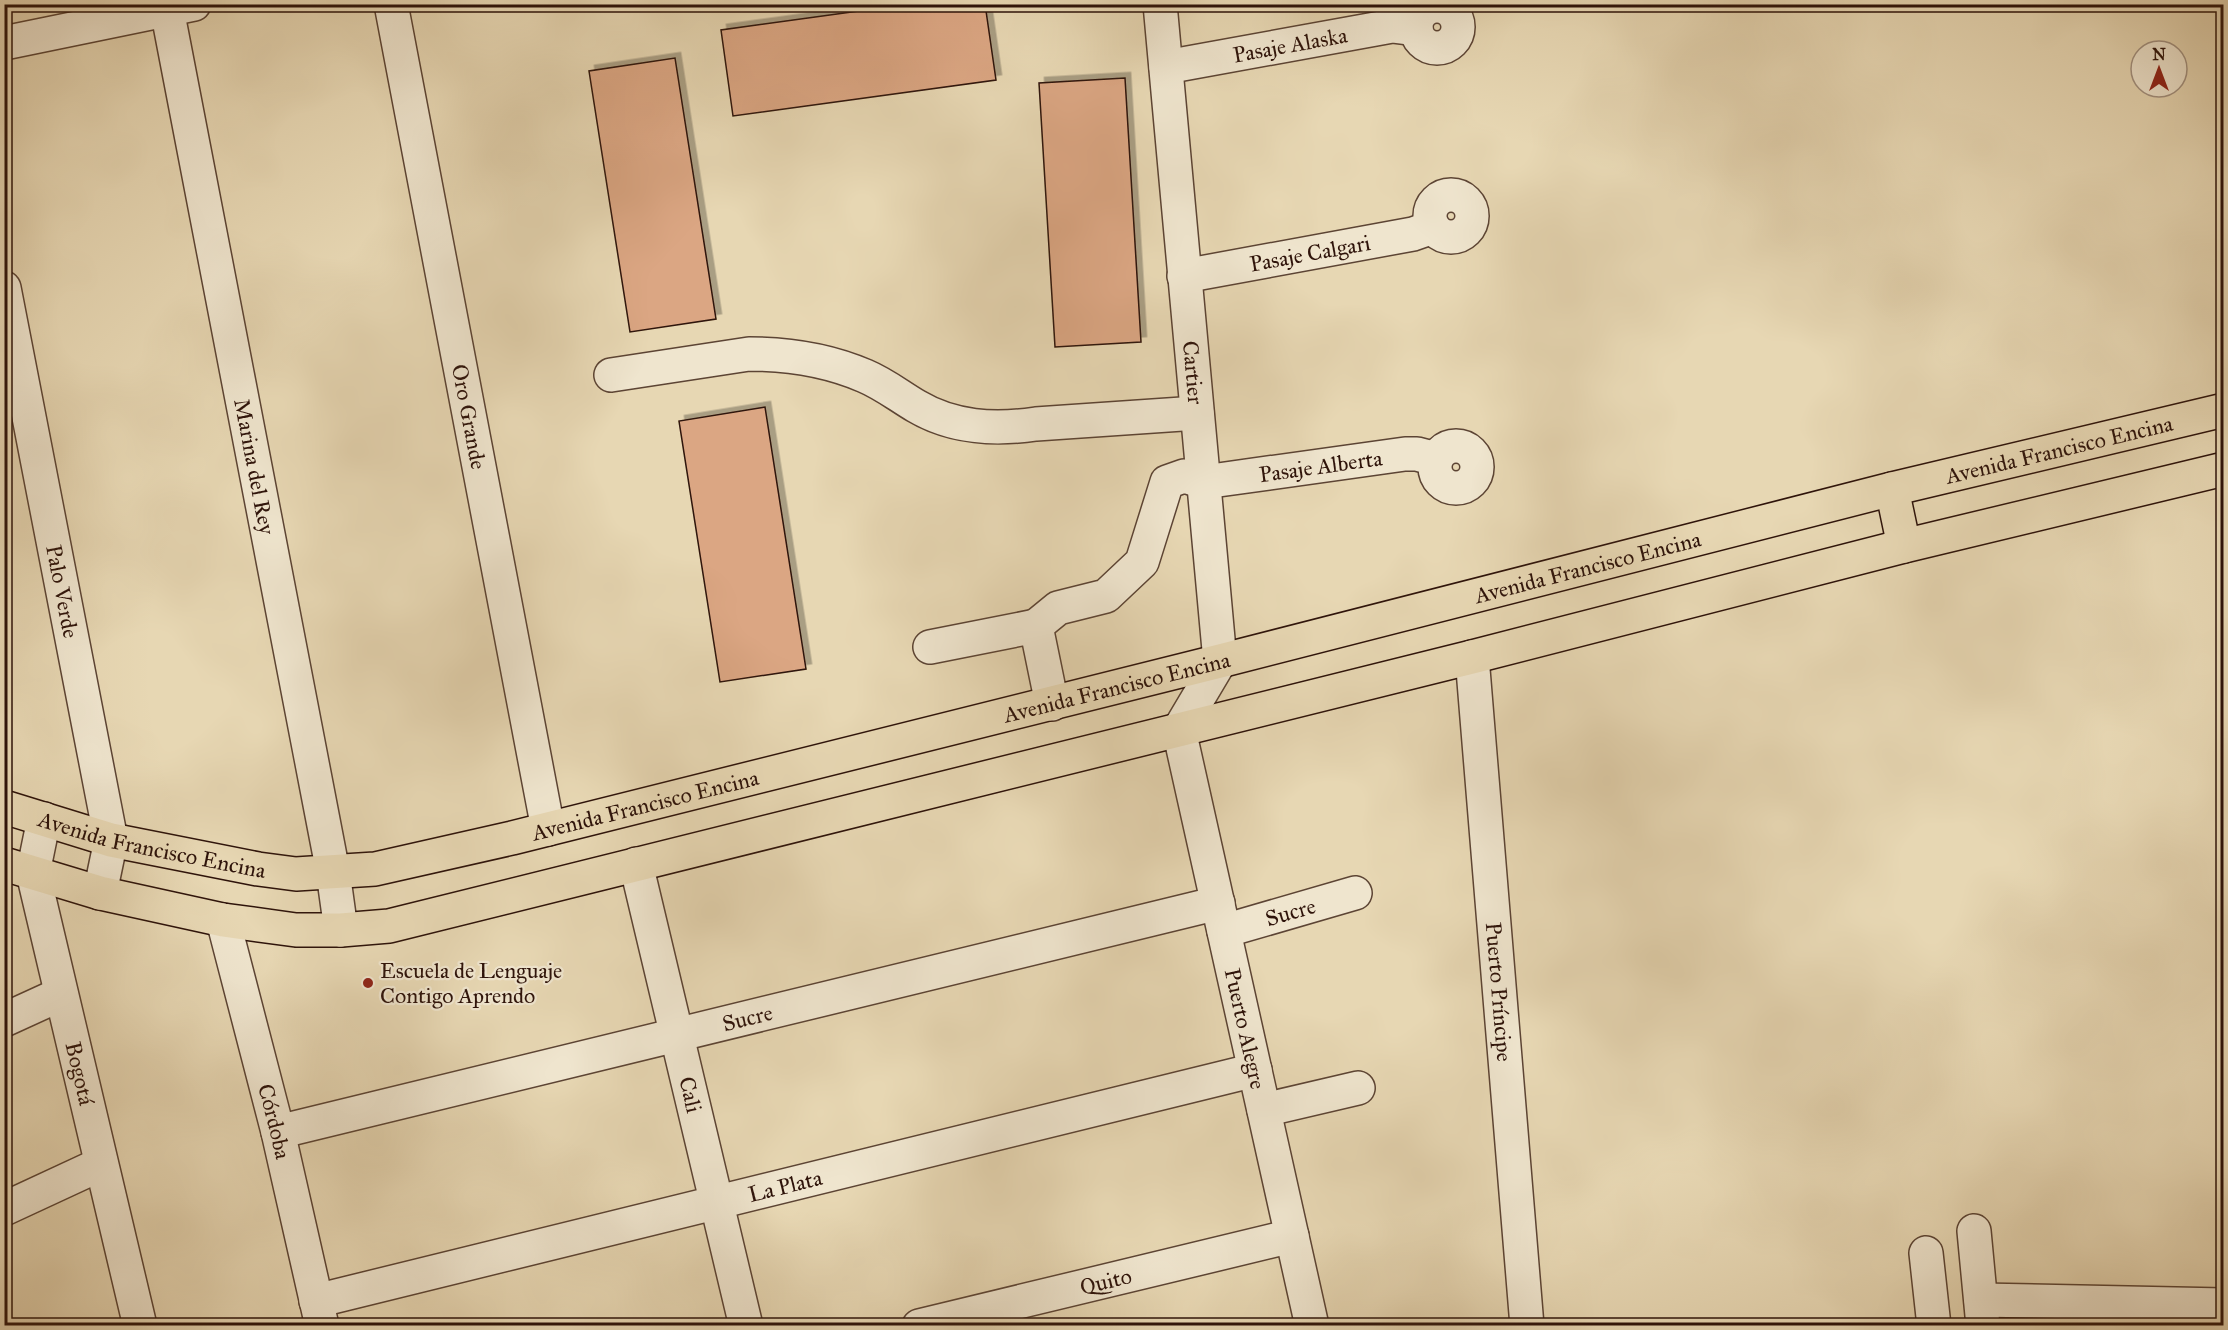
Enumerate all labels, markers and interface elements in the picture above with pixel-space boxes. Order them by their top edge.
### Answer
street label: Pasaje Alaska [1231,21,1350,68]
north arrow [2129,39,2189,99]
text: N [2152,45,2166,64]
street label: Pasaje Calgari [1247,229,1372,277]
street label: Cartier [1177,340,1210,406]
street label: Oro Grande [446,362,493,472]
street label: Marina del Rey [229,396,281,537]
street label: Avenida Francisco Encina [1942,409,2176,490]
street label: Pasaje Alberta [1257,444,1385,488]
street label: Avenida Francisco Encina [1471,525,1704,609]
street label: Palo Verde [41,542,85,640]
street label: Avenida Francisco Encina [1000,645,1233,728]
street label: Avenida Francisco Encina [528,763,762,846]
street label: Avenida Francisco Encina [34,805,268,883]
street label: Sucre [1262,892,1318,932]
street label: Puerto Príncipe [1480,921,1519,1063]
place label: Escuela de Lenguaje Contigo Aprendo [380,957,562,1009]
street label: Puerto Alegre [1219,966,1272,1092]
marker: Escuela de Lenguaje Contigo Aprendo [361,976,375,990]
street label: Sucre [719,999,775,1037]
street label: Bogotá [60,1039,101,1109]
street label: Cali [674,1074,708,1115]
street label: Córdoba [253,1081,297,1162]
street label: La Plata [745,1163,825,1208]
street label: Quito [1077,1262,1134,1300]

